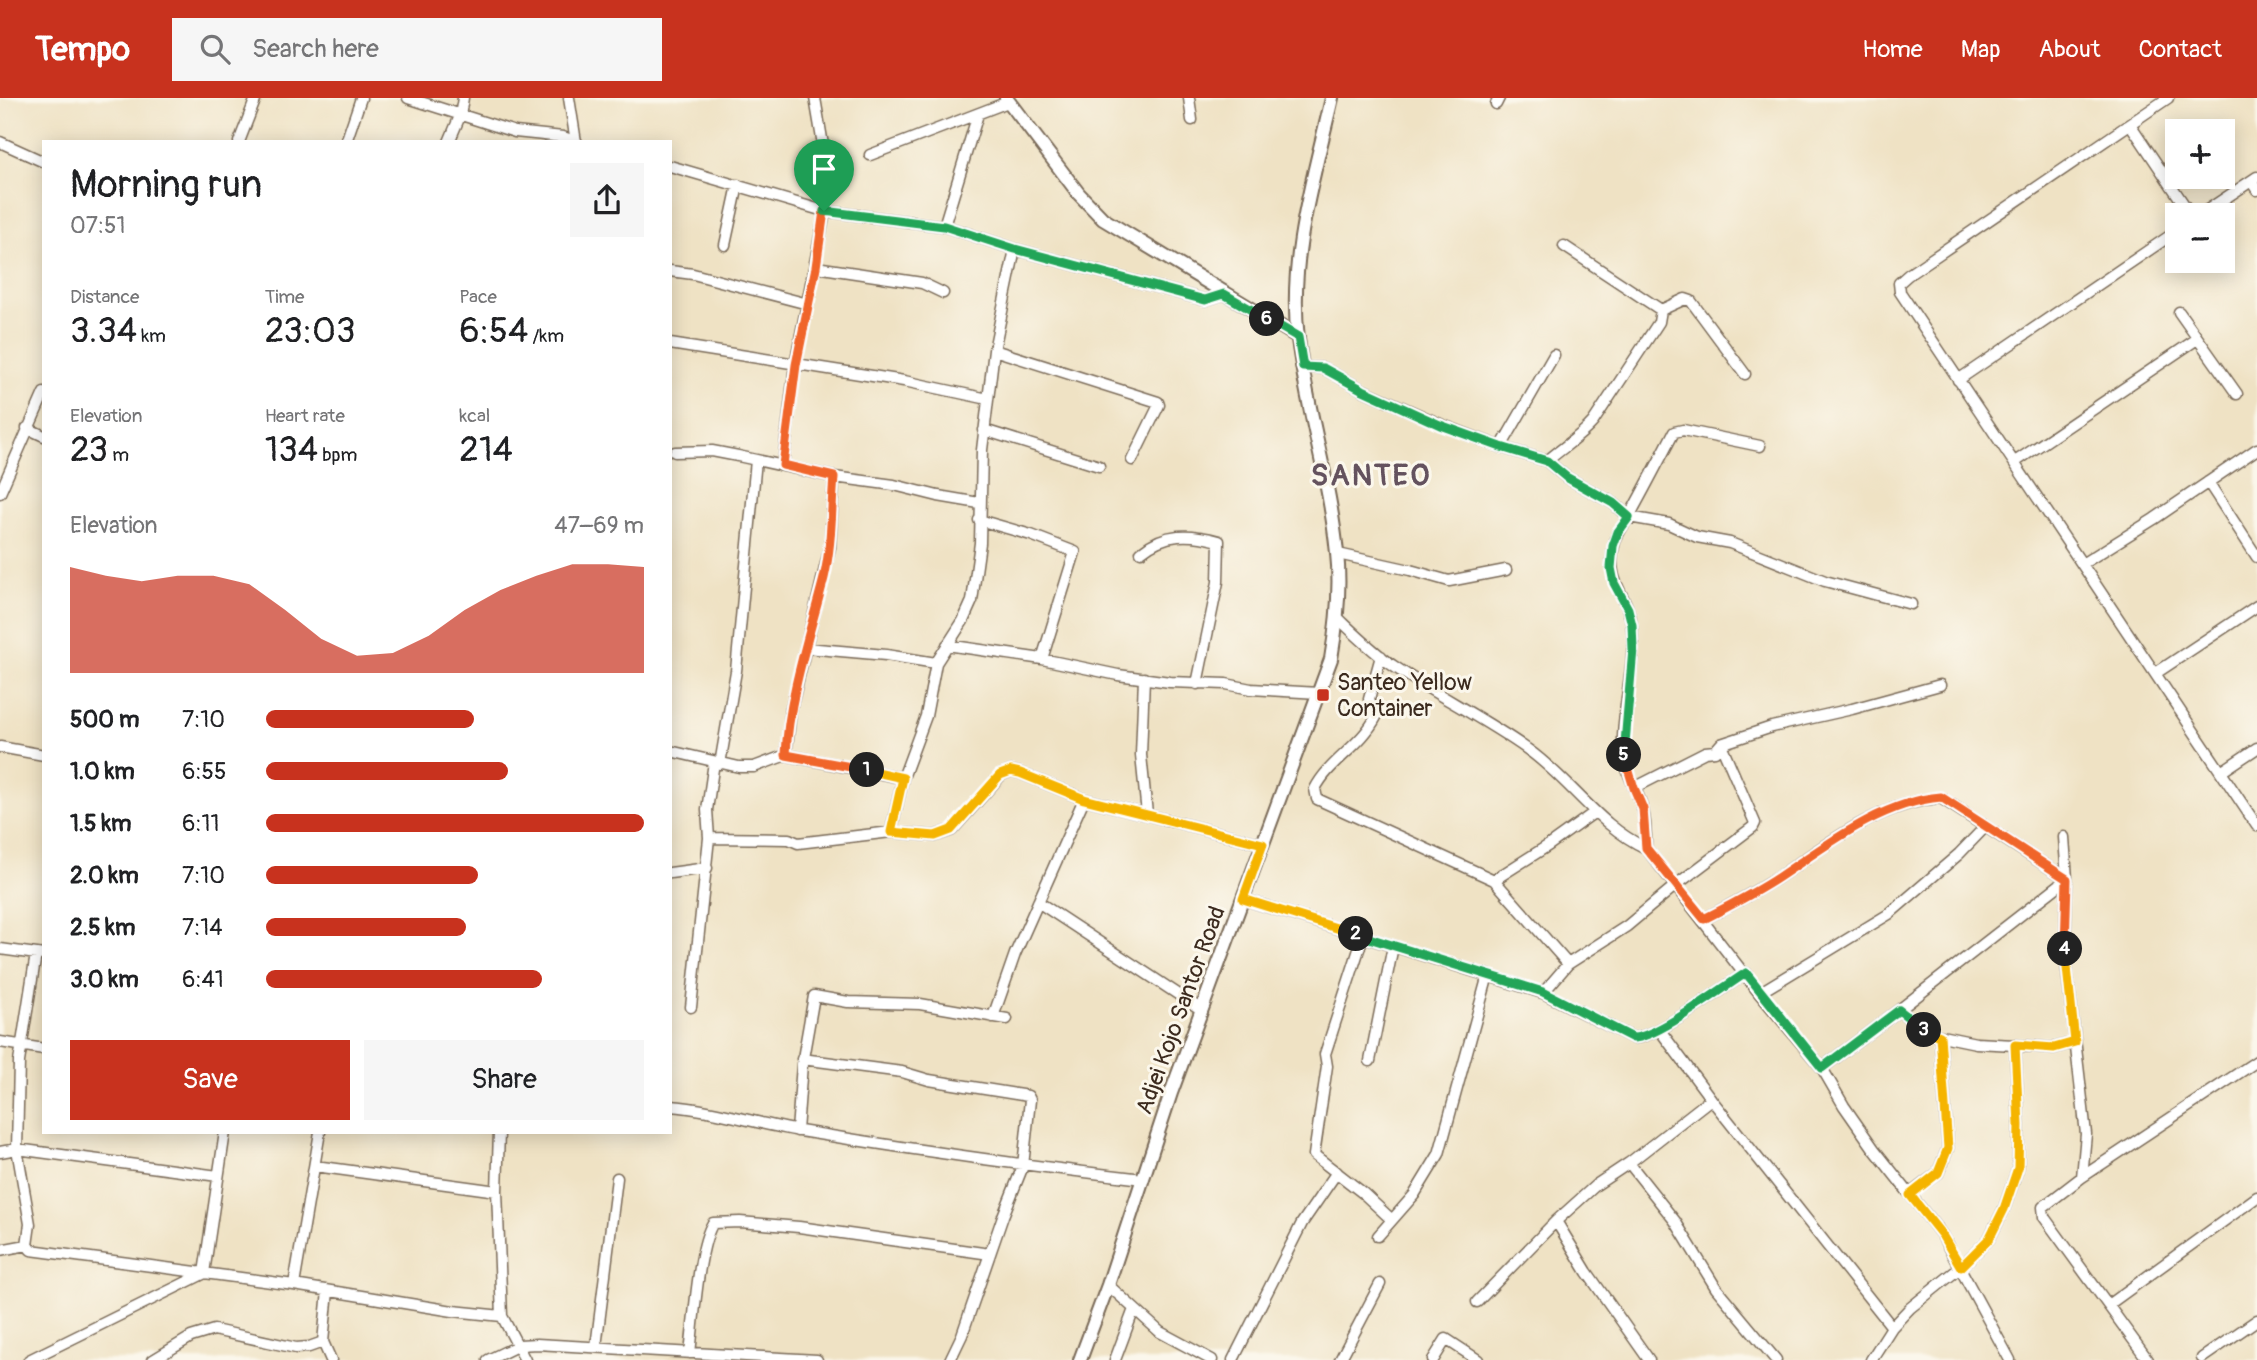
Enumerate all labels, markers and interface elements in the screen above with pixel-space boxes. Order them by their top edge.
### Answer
search box [172,18,662,81]
text: Tempo [35,29,130,70]
icon: search [196,30,234,68]
text: Search here [252,33,379,65]
text: Home [1862,35,1923,64]
text: Map [1961,35,2001,64]
text: About [2039,35,2101,64]
text: Contact [2139,35,2222,64]
map controls [2165,119,2235,273]
button: + [2165,119,2235,189]
pin [794,139,854,211]
icon: arrive [805,150,843,188]
text: Morning run [70,161,262,209]
button: share [570,163,644,237]
button: − [2165,203,2235,273]
text: 07:51 [70,211,125,240]
text: Distance [70,285,139,309]
text: Time [265,285,304,309]
text: Pace [459,285,497,309]
pin: 6 [1250,302,1284,336]
text: 6 [1261,306,1272,330]
text: 3.34 [70,309,137,353]
text: 23:03 [265,309,355,353]
text: 6:54 [459,309,528,353]
text: km [137,324,166,348]
text: /km [528,324,564,348]
text: Elevation [70,404,142,428]
text: Heart rate [265,404,345,428]
text: kcal [459,404,490,428]
text: 23 [70,428,108,472]
text: 134 [265,428,318,472]
text: 214 [459,428,513,472]
text: m [108,443,129,467]
text: bpm [318,443,357,467]
district label: SANTEO [1311,457,1431,494]
text: Elevation [70,511,158,540]
text: 47–69 m [554,511,644,540]
place label: Santeo Yellow Container [1337,668,1472,723]
marker: Santeo Yellow Container [1315,687,1331,703]
text: 500 m [70,705,139,734]
text: 7:10 [182,705,225,734]
pin: 5 [1606,738,1642,772]
text: 5 [1618,742,1629,766]
pin: 1 [850,752,884,788]
text: 1.0 km [70,757,135,786]
text: 6:55 [182,757,226,786]
text: 1 [863,757,870,781]
text: 1.5 km [70,809,132,838]
text: 6:11 [182,809,220,838]
text: 2.0 km [70,861,139,890]
text: 7:10 [182,861,225,890]
street label: Adjei Kojo Santor Road [1129,902,1232,1118]
text: 2.5 km [70,913,135,942]
text: 7:14 [182,913,223,942]
pin: 2 [1338,916,1374,952]
text: 2 [1350,921,1361,945]
pin: 4 [2048,932,2082,966]
text: 4 [2059,936,2070,960]
text: 3.0 km [70,965,139,994]
text: 6:41 [182,965,224,994]
pin: 3 [1906,1012,1941,1048]
text: 3 [1918,1017,1929,1041]
button: Save [70,1040,350,1120]
button: Share [364,1040,644,1120]

